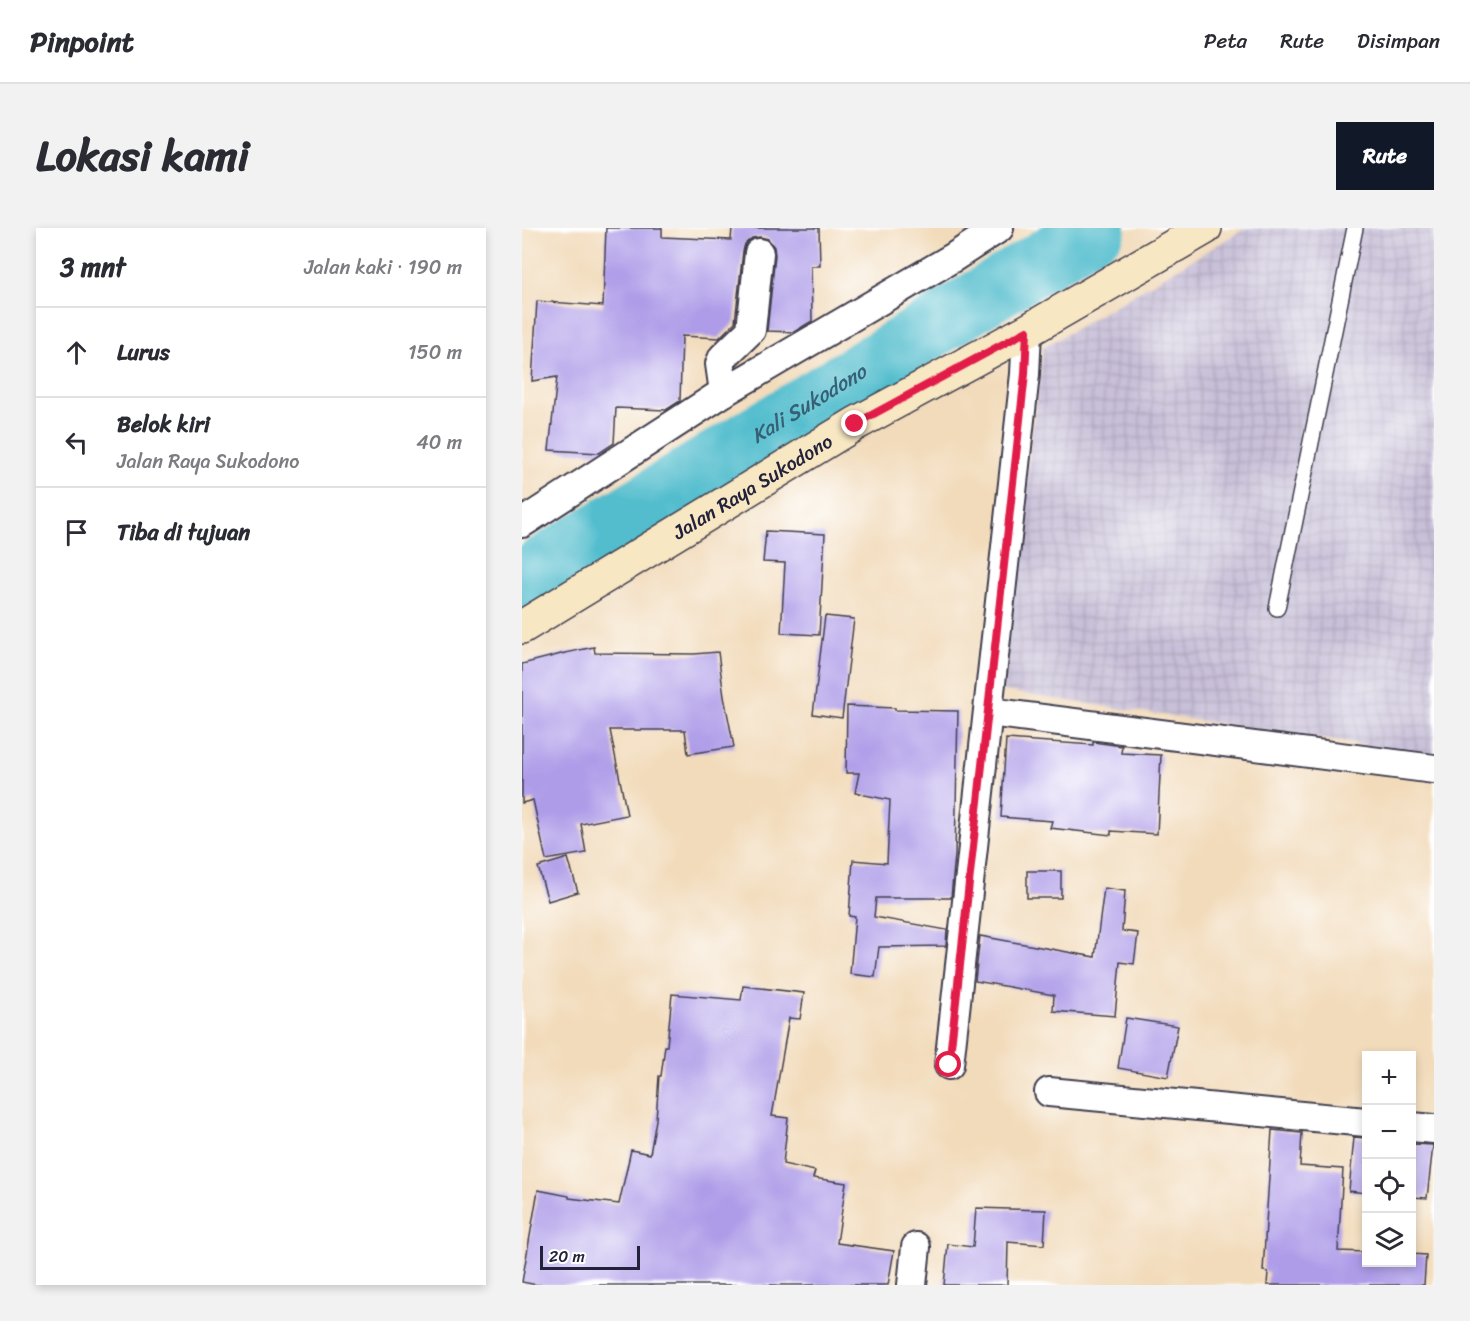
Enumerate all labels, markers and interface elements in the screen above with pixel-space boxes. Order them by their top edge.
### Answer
text: Pinpoint [30,17,134,66]
text: Peta [1204,22,1247,60]
text: Rute [1280,22,1324,60]
text: Disimpan [1357,22,1440,60]
text: Lokasi kami [36,119,249,193]
button: Rute [1336,122,1434,190]
text: 3 mnt [60,244,126,290]
text: Jalan kaki · 190 m [304,250,462,285]
text: Lurus [117,333,170,372]
text: 150 m [408,335,462,370]
icon: ahead [60,336,93,369]
water label: Kali Sukodono [743,353,876,454]
text: Belok kiri [117,405,210,444]
route end [841,410,867,436]
street label: Jalan Raya Sukodono [665,424,840,550]
text: 40 m [416,425,462,460]
icon: left [60,426,93,459]
text: Jalan Raya Sukodono [117,444,299,479]
text: Tiba di tujuan [117,513,250,552]
icon: arrive [60,516,93,549]
route start [935,1051,961,1077]
map controls [1362,1051,1416,1267]
button: + [1362,1051,1416,1105]
button: − [1362,1105,1416,1159]
button: locate [1362,1159,1416,1213]
button: layers [1362,1213,1416,1267]
text: 20 m [549,1242,585,1271]
scale bar [540,1243,640,1270]

